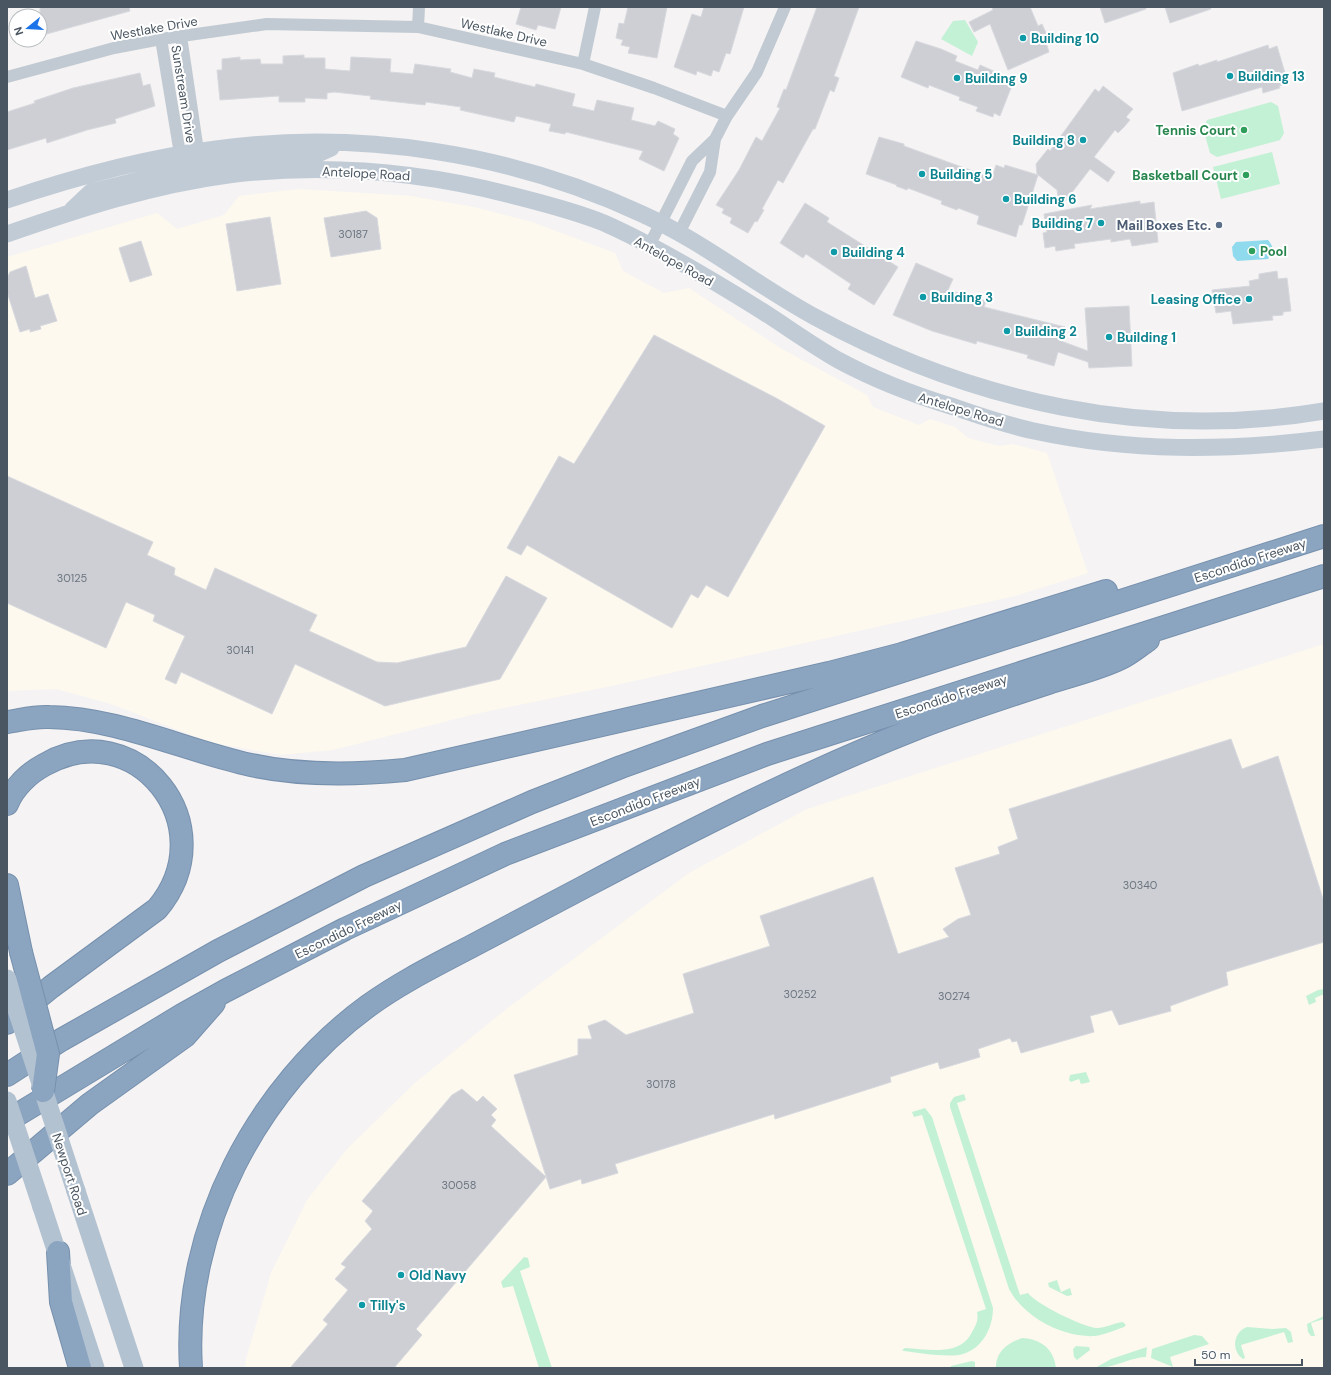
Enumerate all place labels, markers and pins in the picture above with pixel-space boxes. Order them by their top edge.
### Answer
place label: Building 10 [1031,30,1099,47]
marker: Building 10 [1018,33,1028,43]
place label: Building 13 [1238,68,1305,85]
place label: Building 9 [965,70,1028,87]
marker: Building 13 [1225,71,1235,81]
marker: Building 9 [952,73,962,83]
place label: Tennis Court [1156,122,1236,139]
marker: Tennis Court [1239,125,1249,135]
place label: Building 8 [1013,132,1075,149]
marker: Building 8 [1078,135,1088,145]
place label: Building 5 [930,166,992,183]
place label: Basketball Court [1132,167,1238,184]
marker: Building 5 [917,169,927,179]
marker: Basketball Court [1241,170,1251,180]
place label: Building 6 [1014,191,1076,208]
marker: Building 6 [1001,194,1011,204]
place label: Building 7 [1032,215,1093,232]
place label: Mail Boxes Etc. [1117,217,1211,234]
marker: Building 7 [1096,218,1106,228]
marker: Mail Boxes Etc. [1214,220,1224,230]
place label: Pool [1260,243,1287,260]
place label: Building 4 [842,244,905,261]
marker: Pool [1247,246,1257,256]
marker: Building 4 [829,247,839,257]
place label: Building 3 [931,289,993,306]
place label: Leasing Office [1151,291,1241,308]
marker: Building 3 [918,292,928,302]
marker: Leasing Office [1244,294,1254,304]
place label: Building 2 [1015,323,1077,340]
marker: Building 2 [1002,326,1012,336]
place label: Building 1 [1117,329,1176,346]
marker: Building 1 [1104,332,1114,342]
place label: Old Navy [409,1267,466,1284]
marker: Old Navy [396,1270,406,1280]
place label: Tilly's [370,1297,406,1314]
marker: Tilly's [357,1300,367,1310]

